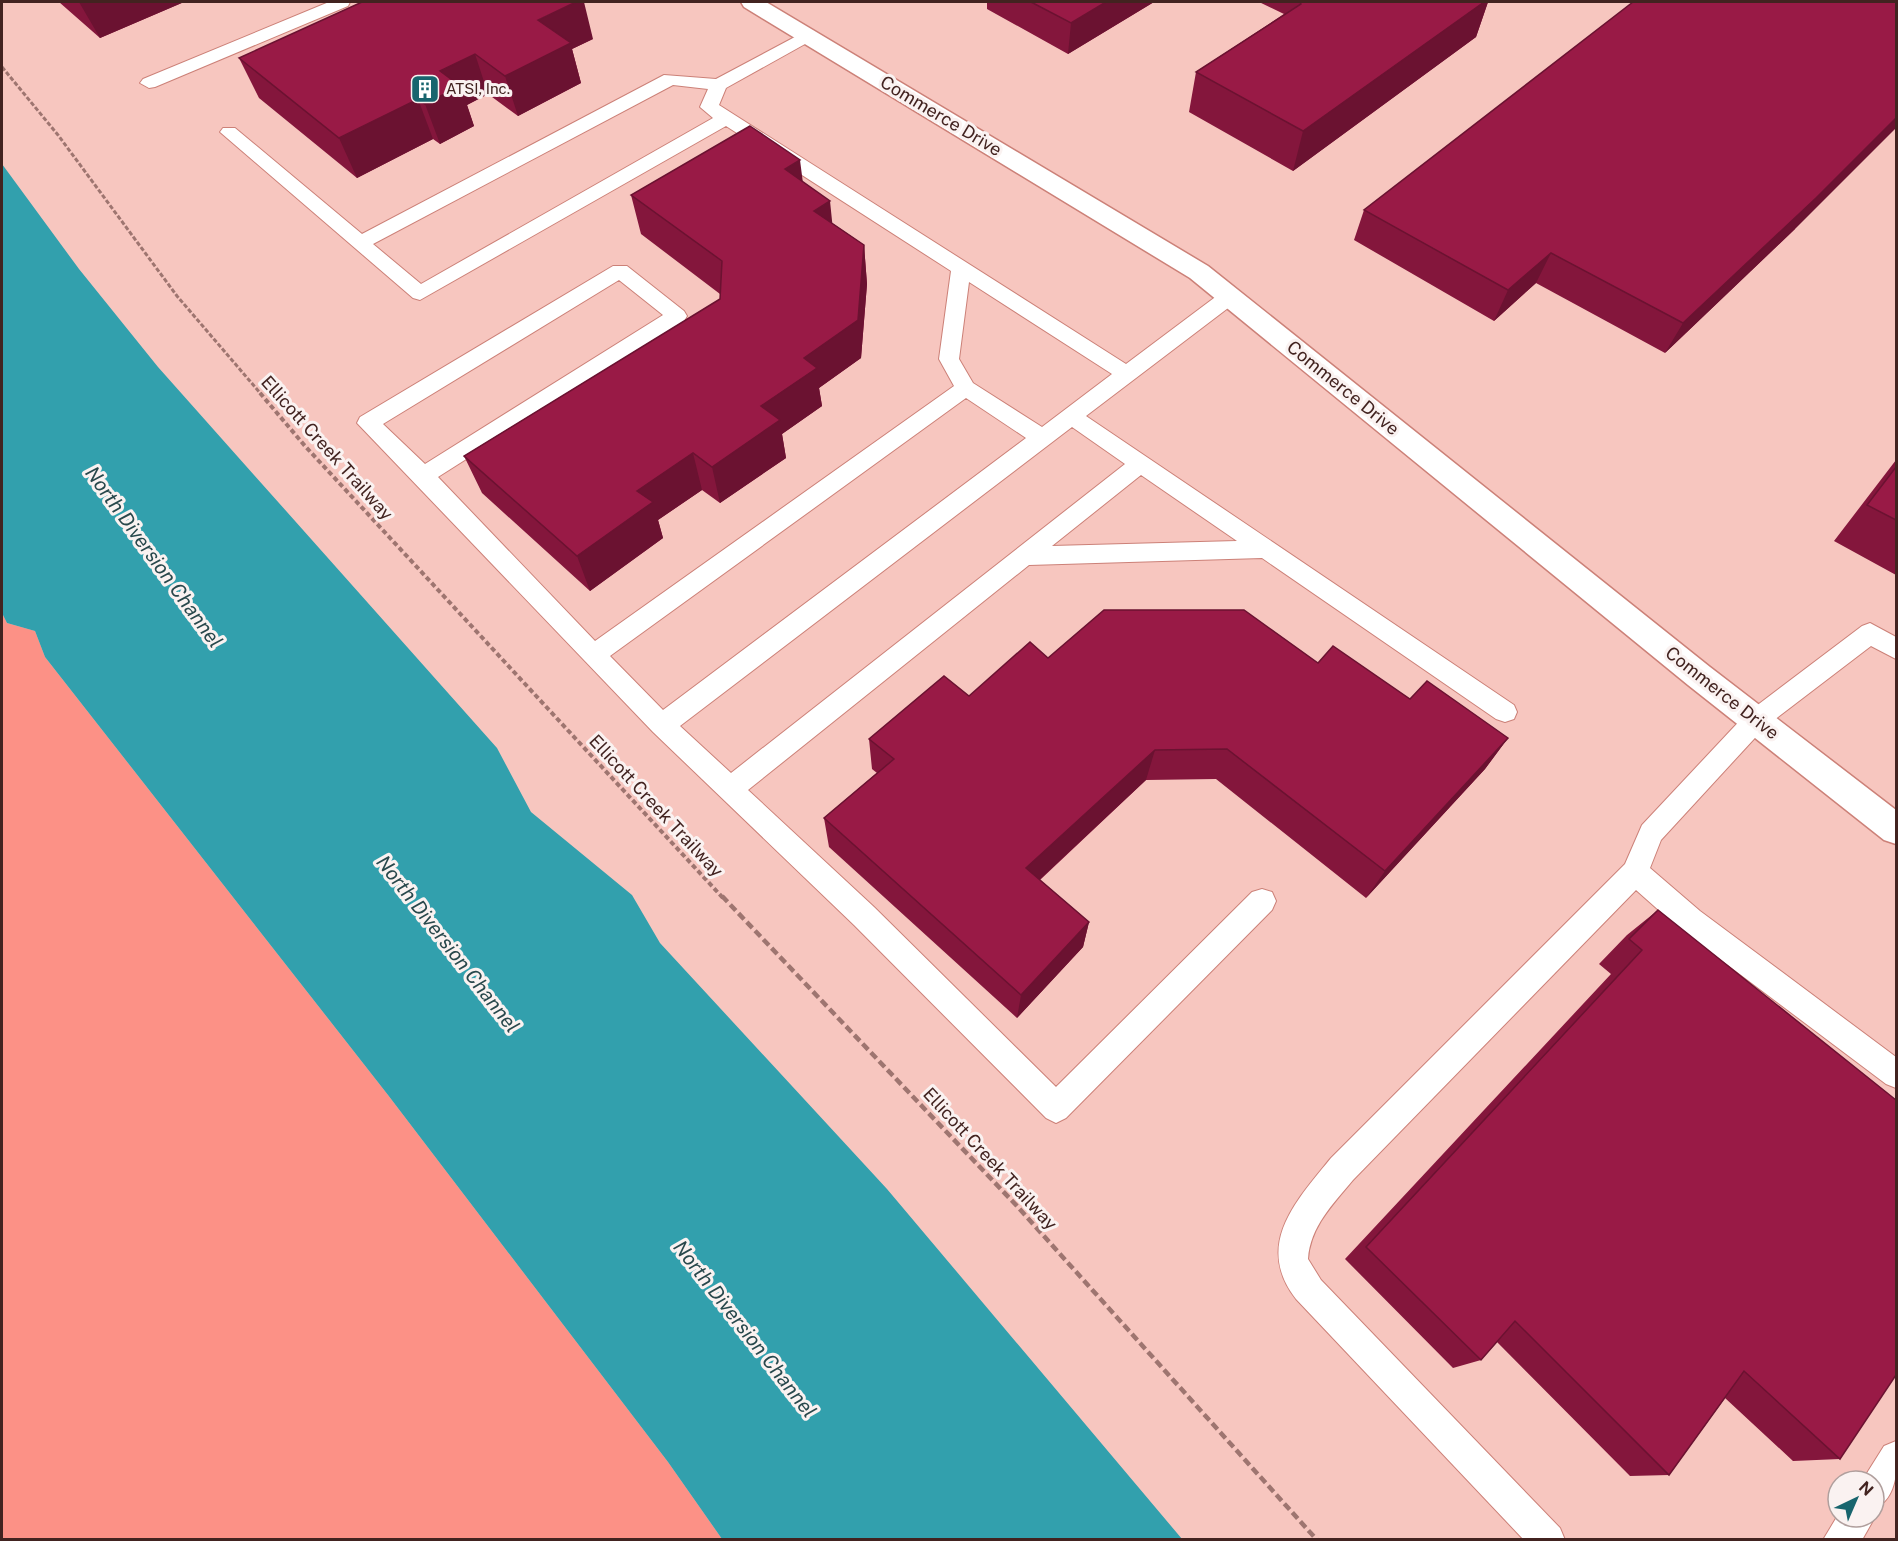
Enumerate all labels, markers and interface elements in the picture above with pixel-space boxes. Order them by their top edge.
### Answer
street label: Commerce Drive [877,71,1006,160]
building icon: ATSI, Inc. [409,73,441,105]
place label: ATSI, Inc. [446,80,510,97]
street label: Commerce Drive [1283,336,1404,439]
street label: Ellicott Creek Trailway [257,371,398,524]
water label: North Diversion Channel [80,462,228,652]
street label: Commerce Drive [1661,642,1783,743]
street label: Ellicott Creek Trailway [585,730,728,881]
water label: North Diversion Channel [371,851,525,1037]
street label: Ellicott Creek Trailway [919,1083,1062,1234]
water label: North Diversion Channel [668,1236,822,1422]
north arrow [1826,1469,1886,1529]
text: N [1855,1477,1877,1500]

